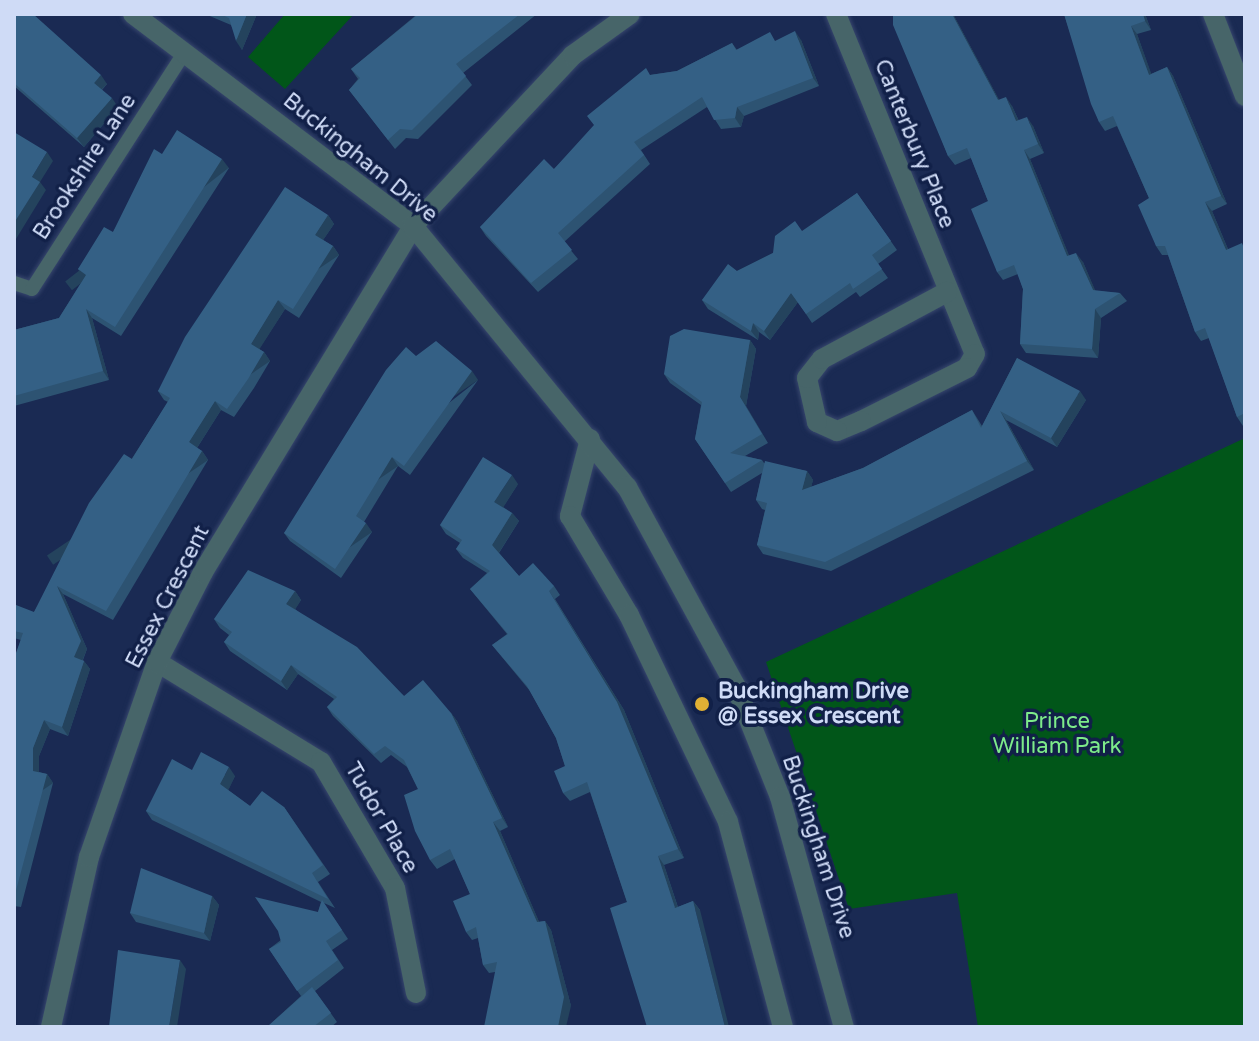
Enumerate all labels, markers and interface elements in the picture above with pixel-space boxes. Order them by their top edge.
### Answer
street label: Canterbury Place [868,56,960,232]
street label: Buckingham Drive [278,88,442,228]
street label: Brookshire Lane [28,89,142,245]
street label: Essex Crescent [121,521,215,673]
place label: Buckingham Drive @ Essex Crescent [718,678,909,730]
marker: Buckingham Drive @ Essex Crescent [693,695,711,713]
park label: Prince William Park [992,708,1122,760]
street label: Buckingham Drive [776,752,860,942]
street label: Tudor Place [339,758,423,878]

